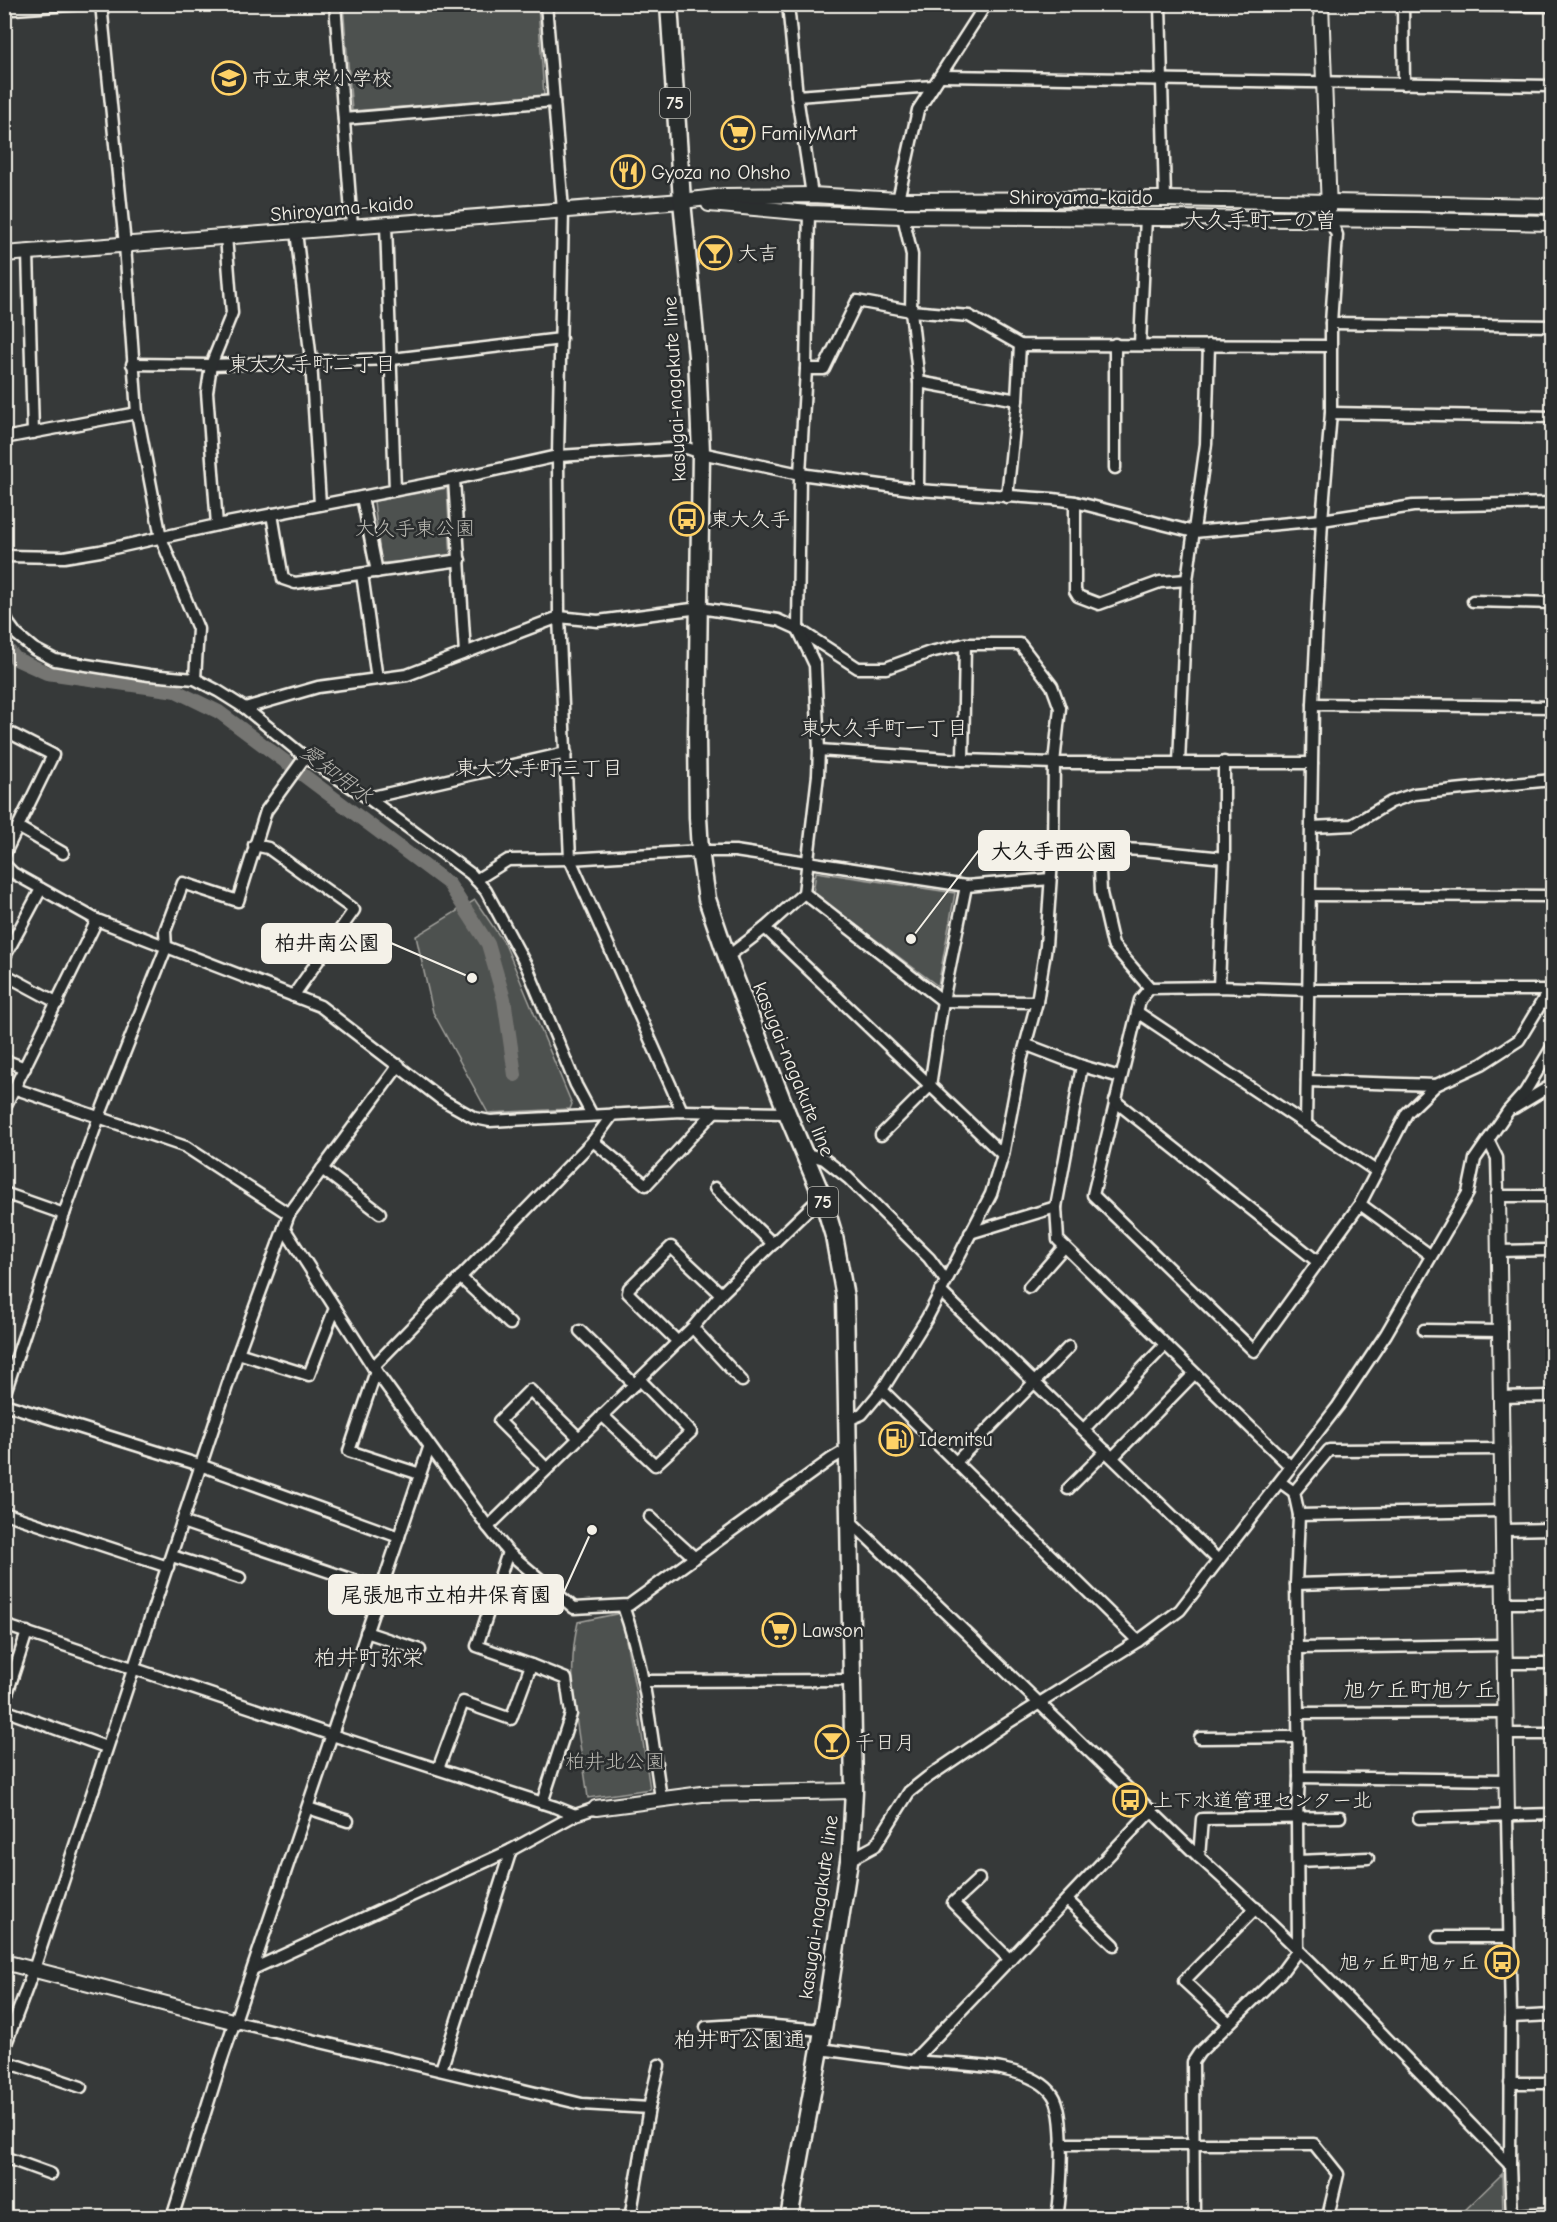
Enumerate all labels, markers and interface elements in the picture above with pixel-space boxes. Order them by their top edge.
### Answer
school or university icon: 市立東栄小学校 [211,60,247,96]
place label: 市立東栄小学校 [252,67,392,90]
road number: 75 [660,88,690,118]
supermarket icon: FamilyMart [720,115,756,151]
place label: FamilyMart [761,122,858,145]
restaurant icon: Gyoza no Ohsho [610,154,646,190]
place label: Gyoza no Ohsho [651,161,791,184]
street label: Shiroyama-kaido [1009,186,1153,209]
street label: Shiroyama-kaido [270,191,415,226]
district label: 大久手町一の曽 [1183,208,1337,234]
bar icon: 大吉 [697,235,733,271]
place label: 大吉 [738,242,778,265]
street label: kasugai-nagakute line [658,296,691,482]
district label: 東大久手町二丁目 [228,352,396,376]
bus stop icon: 東大久手 [669,501,705,537]
place label: 東大久手 [710,508,790,531]
park label: 大久手東公園 [355,517,475,540]
district label: 東大久手町一丁目 [800,716,968,740]
water label: 愛知用水 [296,739,378,809]
district label: 東大久手町三丁目 [455,756,623,780]
callout: 大久手西公園 [979,831,1129,870]
text: 大久手西公園 [991,839,1117,863]
callout: 柏井南公園 [262,924,391,963]
text: 柏井南公園 [275,931,380,955]
street label: kasugai-nagakute line [748,979,839,1160]
road number: 75 [808,1187,838,1217]
fuel station icon: Idemitsu [878,1421,914,1457]
place label: Idemitsu [919,1428,993,1451]
callout: 尾張旭市立柏井保育園 [329,1575,563,1614]
text: 尾張旭市立柏井保育園 [341,1583,551,1607]
supermarket icon: Lawson [761,1612,797,1648]
place label: Lawson [802,1619,864,1642]
district label: 柏井町弥栄 [314,1645,424,1671]
district label: 旭ケ丘町旭ケ丘 [1343,1677,1497,1703]
bar icon: 千日月 [814,1724,850,1760]
place label: 千日月 [855,1731,915,1754]
park label: 柏井北公園 [565,1750,665,1773]
bus stop icon: 上下水道管理センター北 [1112,1782,1148,1818]
place label: 上下水道管理センター北 [1153,1789,1372,1812]
street label: kasugai-nagakute line [794,1814,843,2001]
bus stop icon: 旭ヶ丘町旭ヶ丘 [1484,1944,1520,1980]
place label: 旭ヶ丘町旭ヶ丘 [1339,1951,1479,1974]
district label: 柏井町公園通 [674,2027,806,2053]

